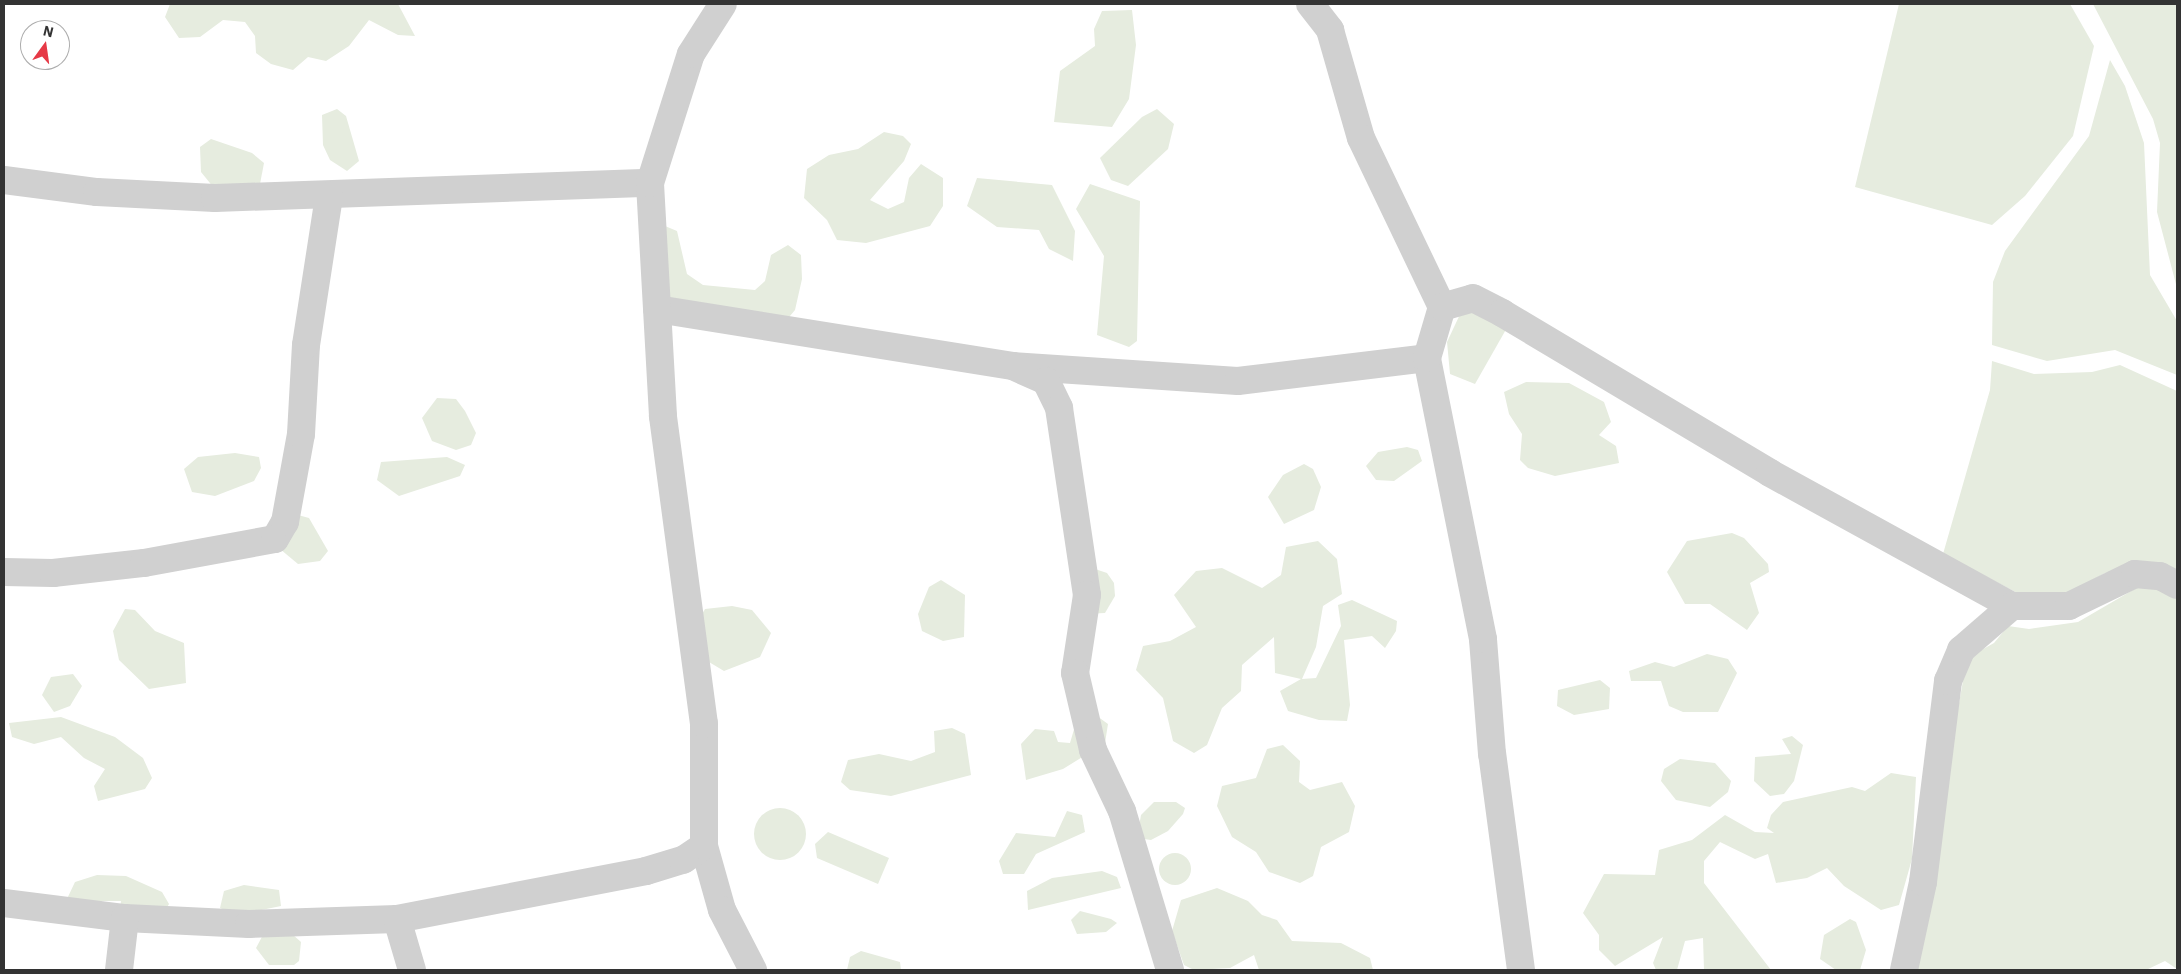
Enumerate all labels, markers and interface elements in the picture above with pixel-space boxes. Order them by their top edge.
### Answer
north arrow [20,20,70,70]
text: N [41,21,55,41]

